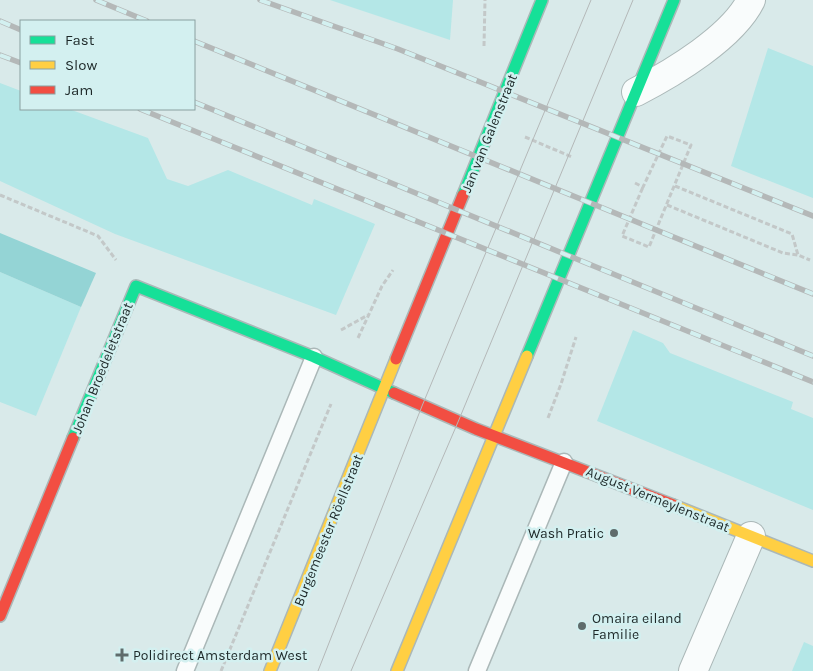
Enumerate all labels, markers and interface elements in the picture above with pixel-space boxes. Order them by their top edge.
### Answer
legend [20,20,195,110]
text: Fast [65,31,95,49]
text: Slow [65,56,97,74]
street label: Jan van Galenstraat [458,71,521,195]
text: Jam [65,81,93,99]
street label: Johan Broedeletstraat [68,300,137,436]
street label: Burgemeester Röellstraat [290,452,367,609]
street label: August Vermeylenstraat [584,463,732,536]
place label: Wash Pratic [528,525,604,542]
marker: Wash Pratic [608,527,620,539]
place label: Omaira eiland Familie [592,610,682,643]
marker: Omaira eiland Familie [576,620,588,632]
place label: Polidirect Amsterdam West [133,647,307,664]
marker: Polidirect Amsterdam West [115,648,129,662]

